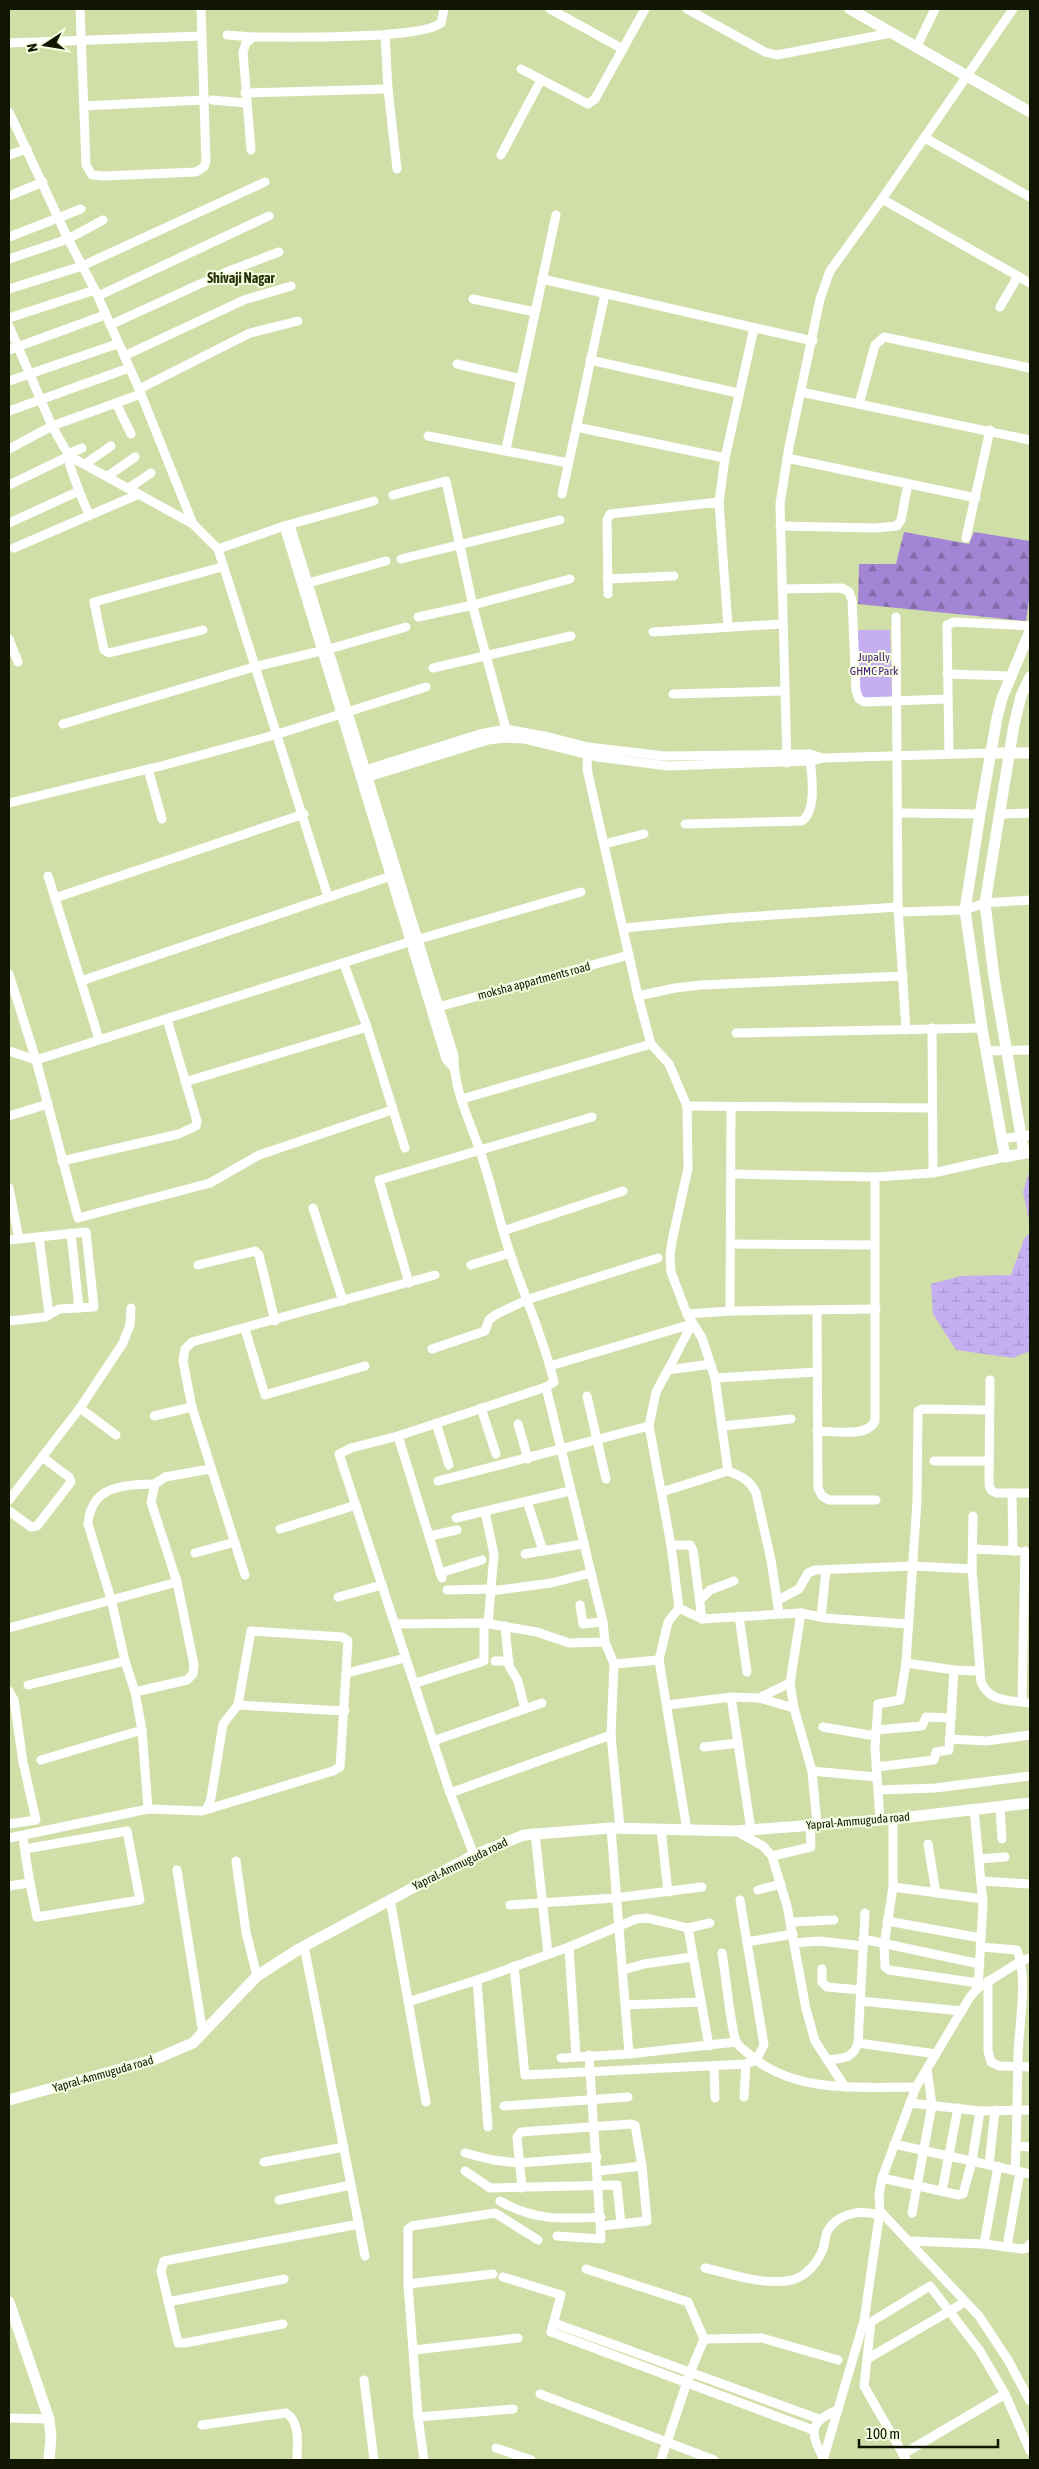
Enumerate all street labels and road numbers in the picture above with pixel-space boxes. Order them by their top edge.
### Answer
street label: moksha appartments road [476,959,592,1003]
street label: Yapral-Ammuguda road [805,1809,911,1833]
street label: Yapral-Ammuguda road [410,1835,510,1893]
street label: Yapral-Ammuguda road [51,2053,155,2095]

